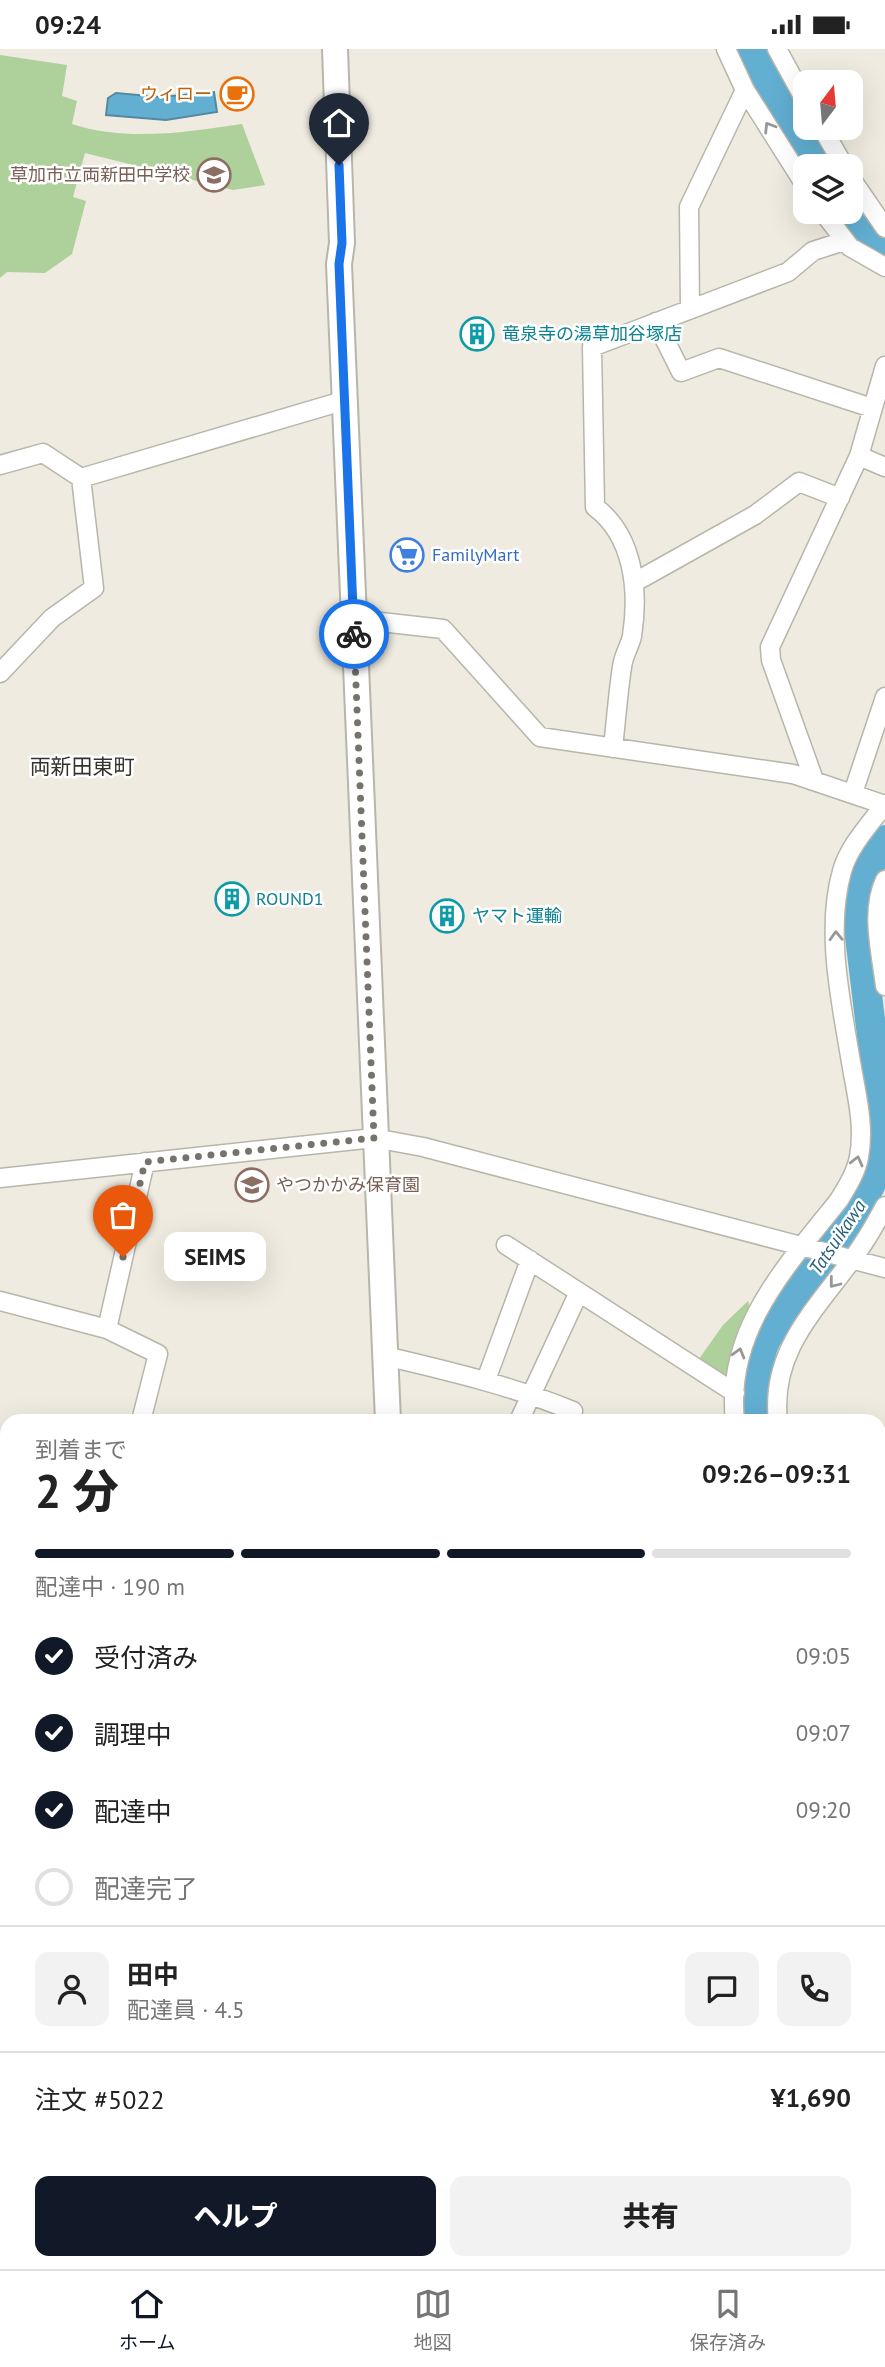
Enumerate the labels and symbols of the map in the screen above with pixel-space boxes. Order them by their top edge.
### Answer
north arrow [793,70,863,140]
cafe icon: ウィロー [218,75,256,113]
place label: ウィロー [140,82,212,105]
pin [309,93,369,165]
one-way arrow [764,121,777,134]
school or university icon: 草加市立両新田中学校 [195,156,233,194]
place label: 草加市立両新田中学校 [10,163,190,186]
building icon: 竜泉寺の湯草加谷塚店 [458,315,496,353]
place label: 竜泉寺の湯草加谷塚店 [502,322,682,345]
supermarket icon: FamilyMart [388,536,426,574]
place label: FamilyMart [432,543,519,566]
courier [319,599,389,669]
district label: 両新田東町 [30,753,135,780]
building icon: ROUND1 [213,880,251,918]
place label: ROUND1 [256,887,324,910]
building icon: ヤマト運輸 [428,897,466,935]
place label: ヤマト運輸 [472,904,562,927]
one-way arrow [829,930,844,941]
one-way arrow [849,1155,863,1167]
school or university icon: やつかかみ保育園 [233,1166,271,1204]
place label: やつかかみ保育園 [276,1173,420,1196]
pin [93,1185,153,1257]
water label: Tatsuikawa [803,1194,871,1279]
callout: SEIMS [165,1233,266,1281]
one-way arrow [829,1276,842,1288]
one-way arrow [731,1348,746,1360]

